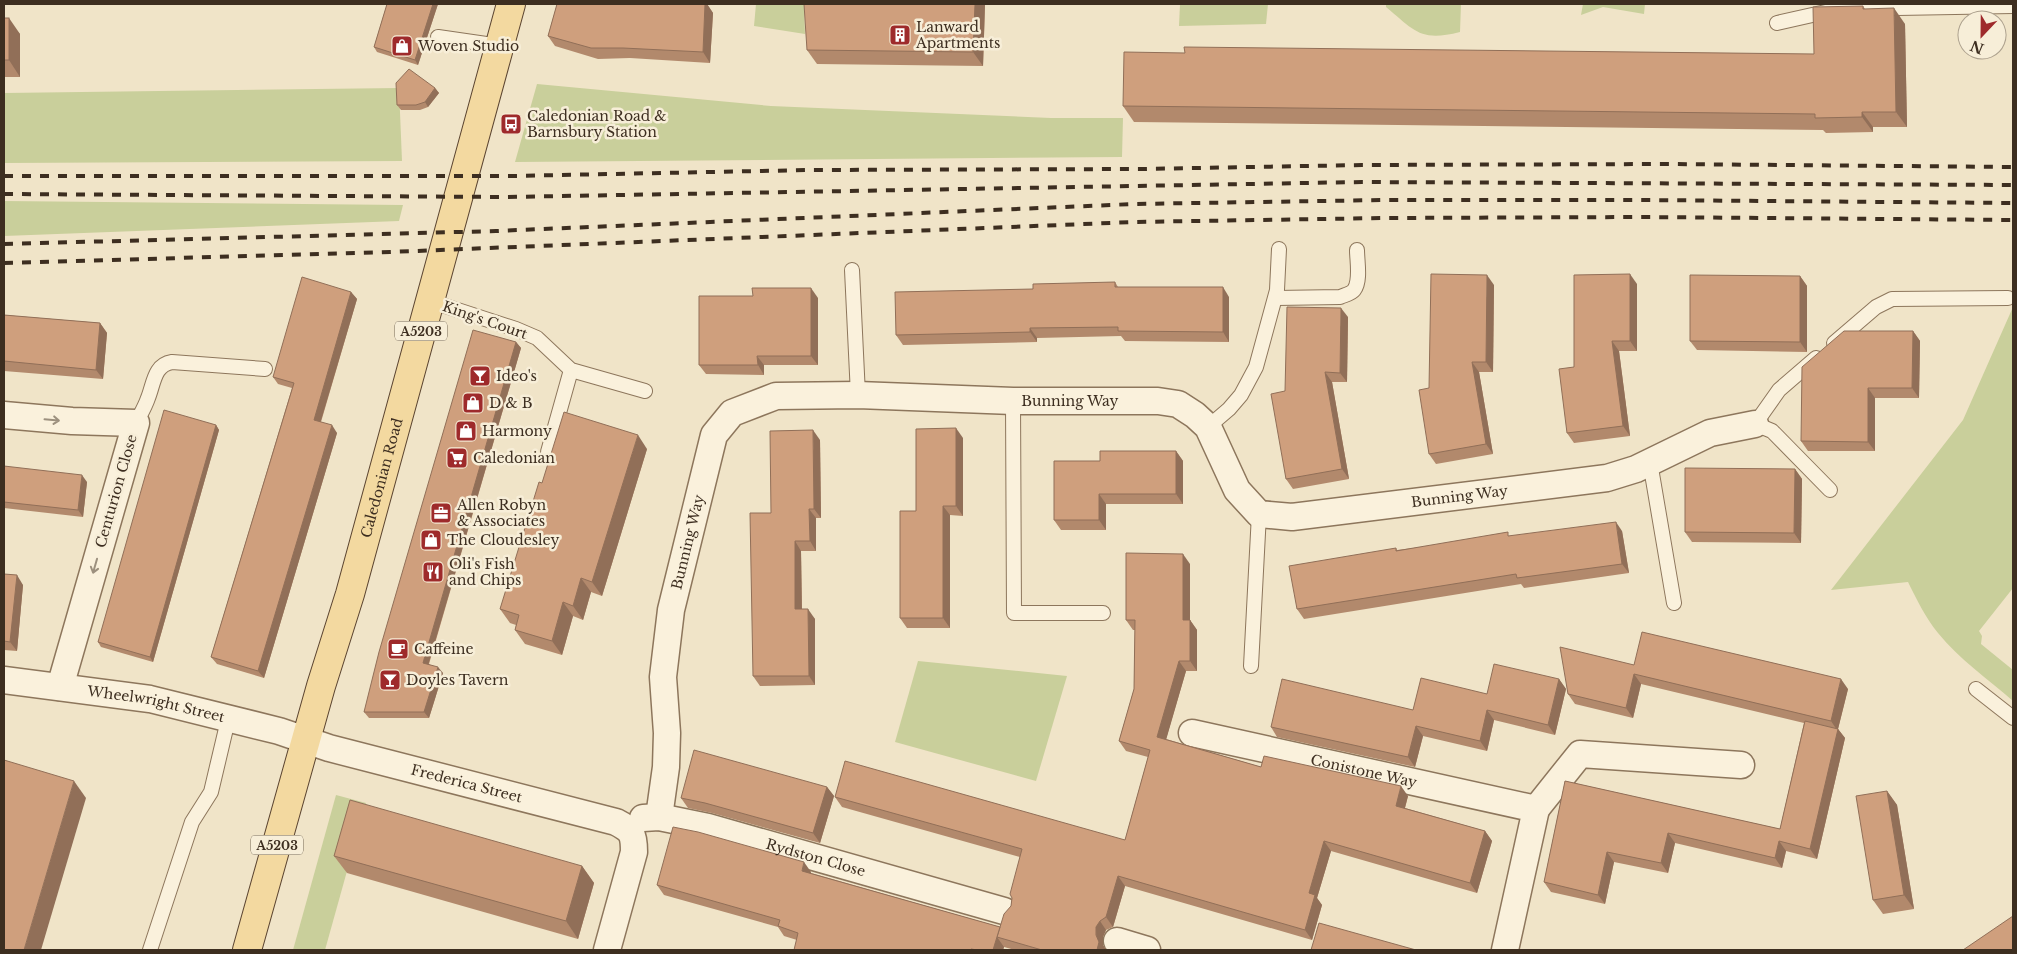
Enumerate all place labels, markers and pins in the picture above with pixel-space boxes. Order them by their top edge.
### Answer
place label: Lanward Apartments [915,18,1000,52]
building icon: Lanward Apartments [888,23,912,47]
shop icon: Woven Studio [390,34,414,58]
place label: Woven Studio [417,37,519,55]
place label: Caledonian Road & Barnsbury Station [527,107,667,141]
bus stop icon: Caledonian Road & Barnsbury Station [499,112,523,136]
bar icon: Ideo's [468,364,492,388]
place label: Ideo's [496,367,537,385]
shop icon: D & B [461,391,485,415]
place label: D & B [489,394,533,412]
shop icon: Harmony [454,419,478,443]
place label: Harmony [482,422,552,440]
supermarket icon: Caledonian [445,446,469,470]
place label: Caledonian [473,449,555,467]
place label: Allen Robyn & Associates [456,496,546,530]
office icon: Allen Robyn & Associates [429,501,453,525]
shop icon: The Cloudesley [419,528,443,552]
place label: The Cloudesley [447,531,559,549]
place label: Oli's Fish and Chips [449,555,521,589]
restaurant icon: Oli's Fish and Chips [421,560,445,584]
cafe icon: Caffeine [386,637,410,661]
place label: Caffeine [414,640,474,658]
bar icon: Doyles Tavern [378,668,402,692]
place label: Doyles Tavern [406,671,509,689]

